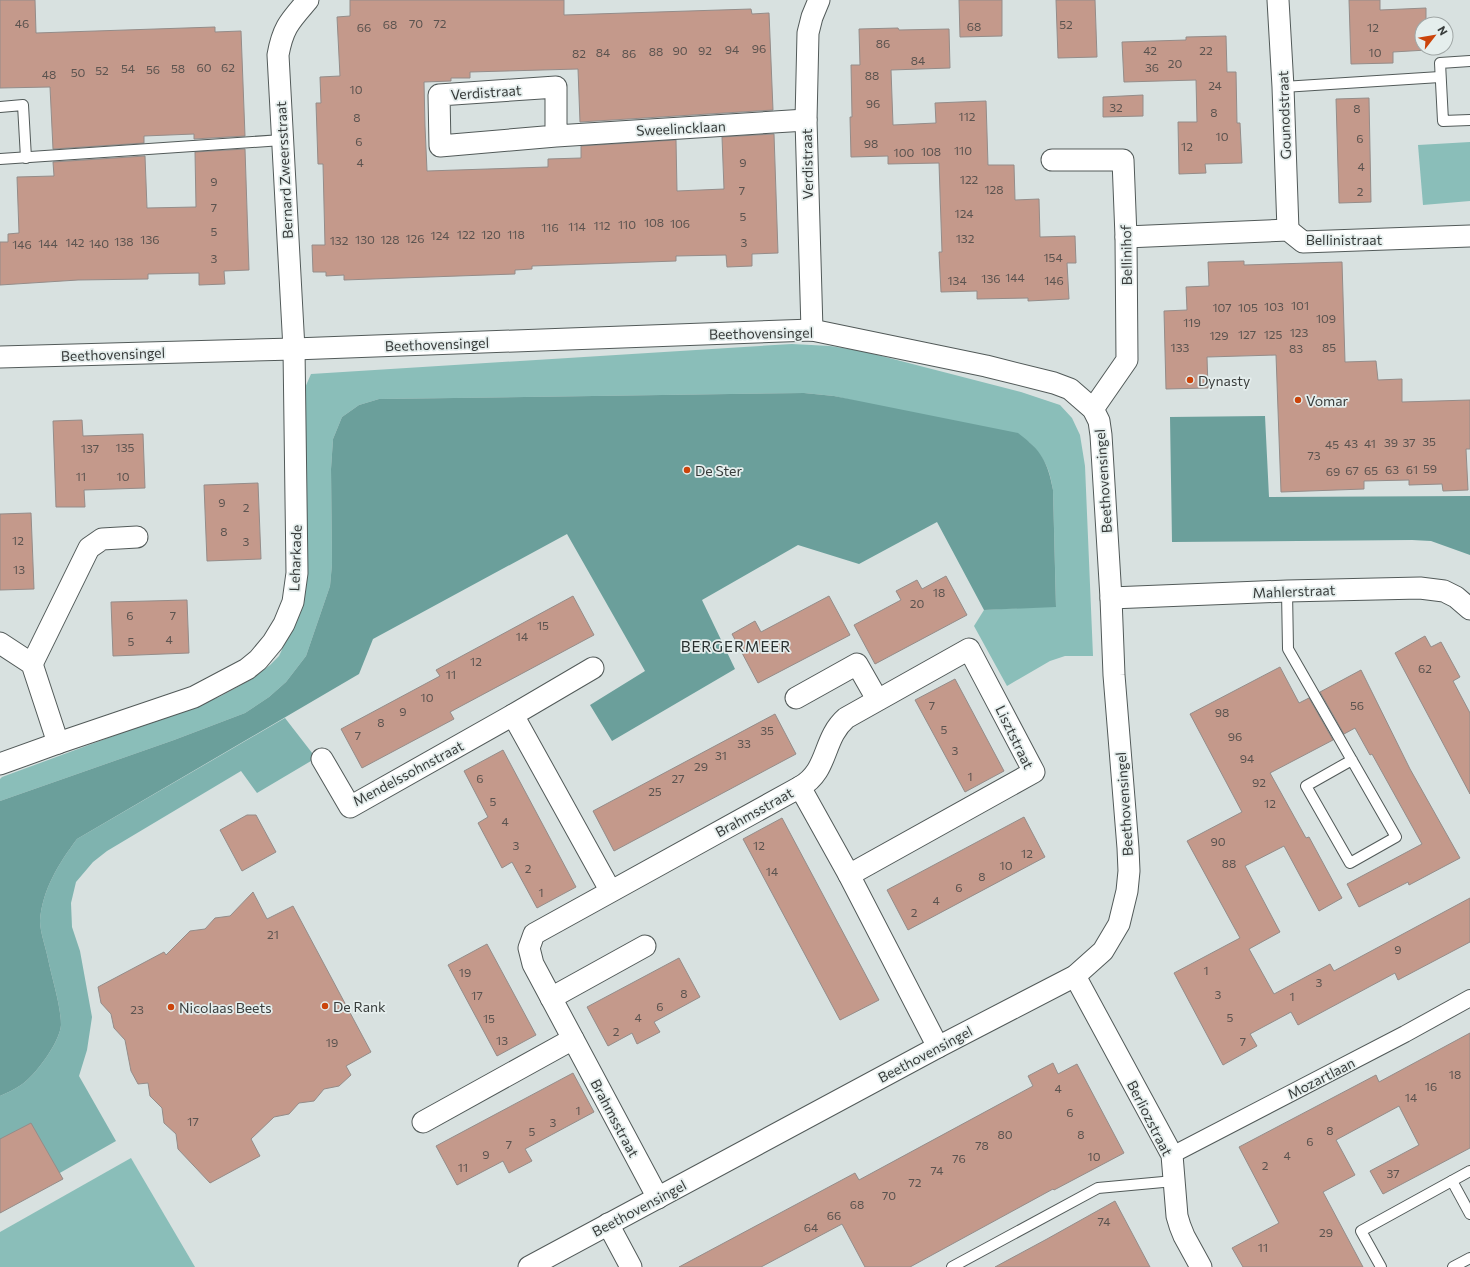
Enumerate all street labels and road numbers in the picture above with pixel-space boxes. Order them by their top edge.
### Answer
street label: Gounodstraat [1274,70,1294,160]
street label: Verdistraat [450,81,522,103]
street label: Bernard Zweersstraat [272,101,296,239]
street label: Sweelincklaan [636,117,726,139]
street label: Verdistraat [798,128,816,200]
street label: Bellinihof [1117,224,1135,285]
street label: Bellinistraat [1306,231,1383,248]
street label: Beethovensingel [709,324,813,342]
street label: Beethovensingel [385,334,489,354]
street label: Beethovensingel [61,344,165,364]
street label: Beethovensingel [1091,428,1115,534]
street label: Leharkade [285,524,305,592]
street label: Mahlerstraat [1252,581,1336,601]
street label: Lisztstraat [992,702,1038,772]
street label: Mendelssohnstraat [350,737,466,809]
street label: Beethovensingel [1112,751,1136,857]
street label: Brahmsstraat [712,784,796,840]
street label: Beethovensingel [875,1022,975,1086]
street label: Mozartlaan [1284,1054,1358,1102]
street label: Brahmsstraat [587,1076,643,1160]
street label: Berliozstraat [1124,1077,1176,1159]
street label: Beethovensingel [589,1176,689,1240]

